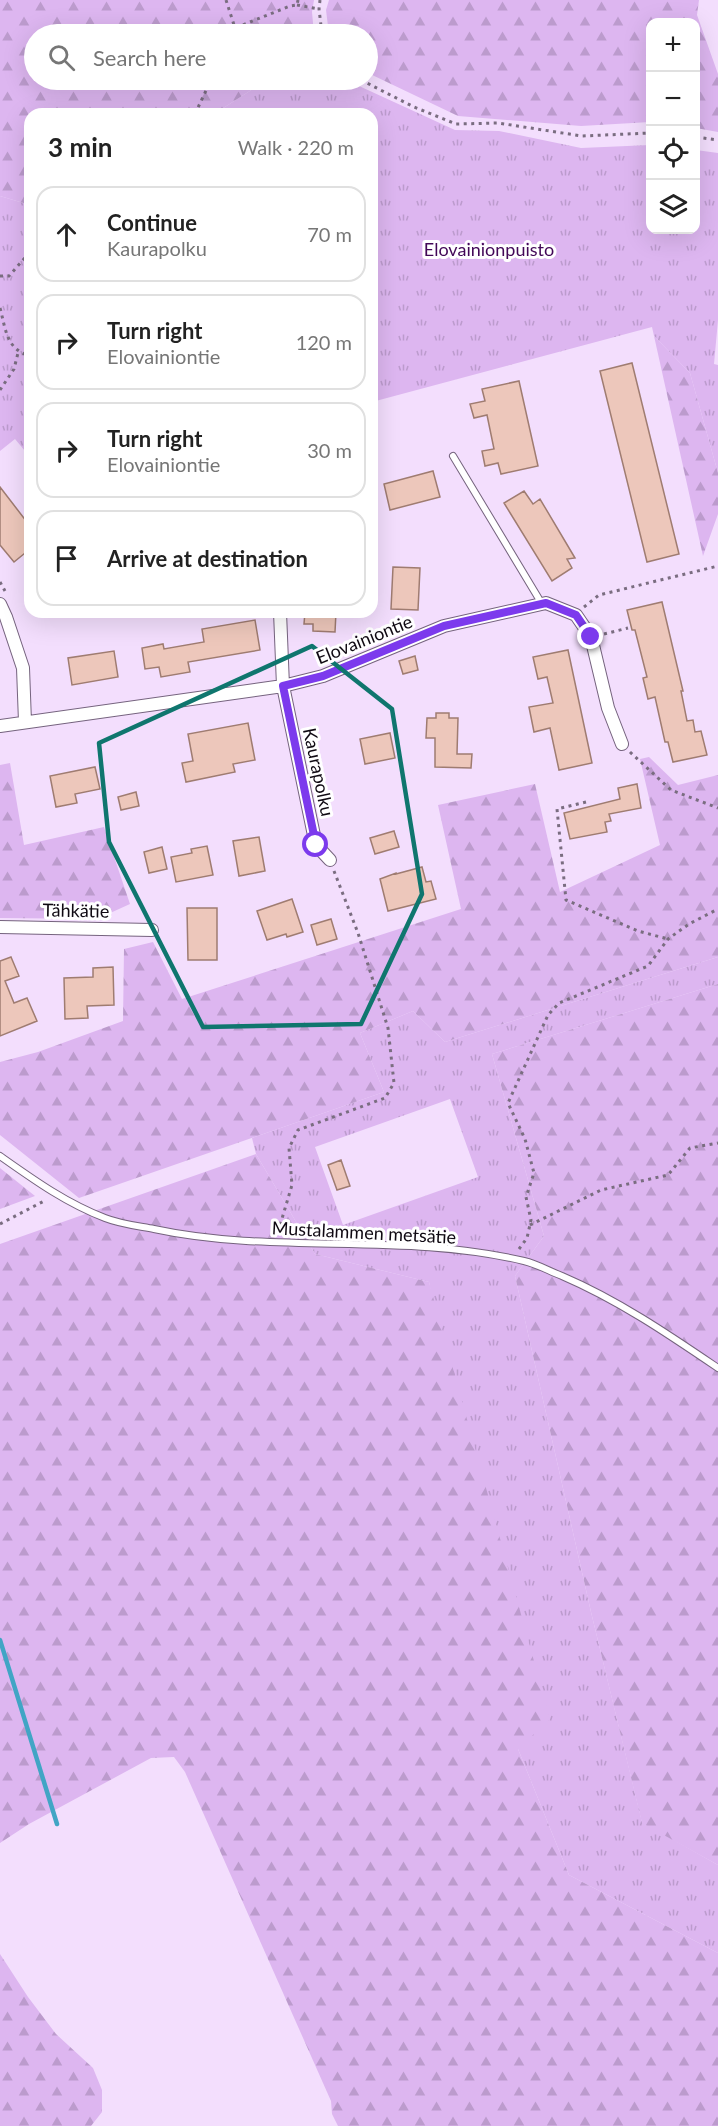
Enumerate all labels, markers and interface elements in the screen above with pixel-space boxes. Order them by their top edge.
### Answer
map controls [646,18,700,234]
button: + [646,18,700,72]
search box [24,24,378,90]
icon: search [45,41,78,74]
text: Search here [93,44,206,71]
button: − [646,72,700,126]
button: locate [646,126,700,180]
text: 3 min [48,131,112,163]
text: Walk · 220 m [238,135,354,159]
button: layers [646,180,700,234]
text: Continue [107,209,197,236]
icon: ahead [50,218,83,251]
text: 70 m [307,222,352,246]
text: Kaurapolku [107,236,207,260]
park label: Elovainionpuisto [424,238,554,260]
text: Turn right [107,317,202,344]
icon: right [50,326,83,359]
text: 120 m [296,330,352,354]
text: Elovainiontie [107,344,220,368]
text: Turn right [107,425,202,452]
icon: right [50,434,83,467]
text: 30 m [307,438,352,462]
text: Elovainiontie [107,452,220,476]
icon: arrive [50,542,83,575]
text: Arrive at destination [107,545,308,572]
street label: Elovainiontie [313,610,415,668]
route end [577,623,603,649]
street label: Kaurapolku [299,726,339,818]
route start [302,831,328,857]
street label: Tähkätie [43,898,109,922]
street label: Mustalammen metsätie [271,1216,457,1248]

